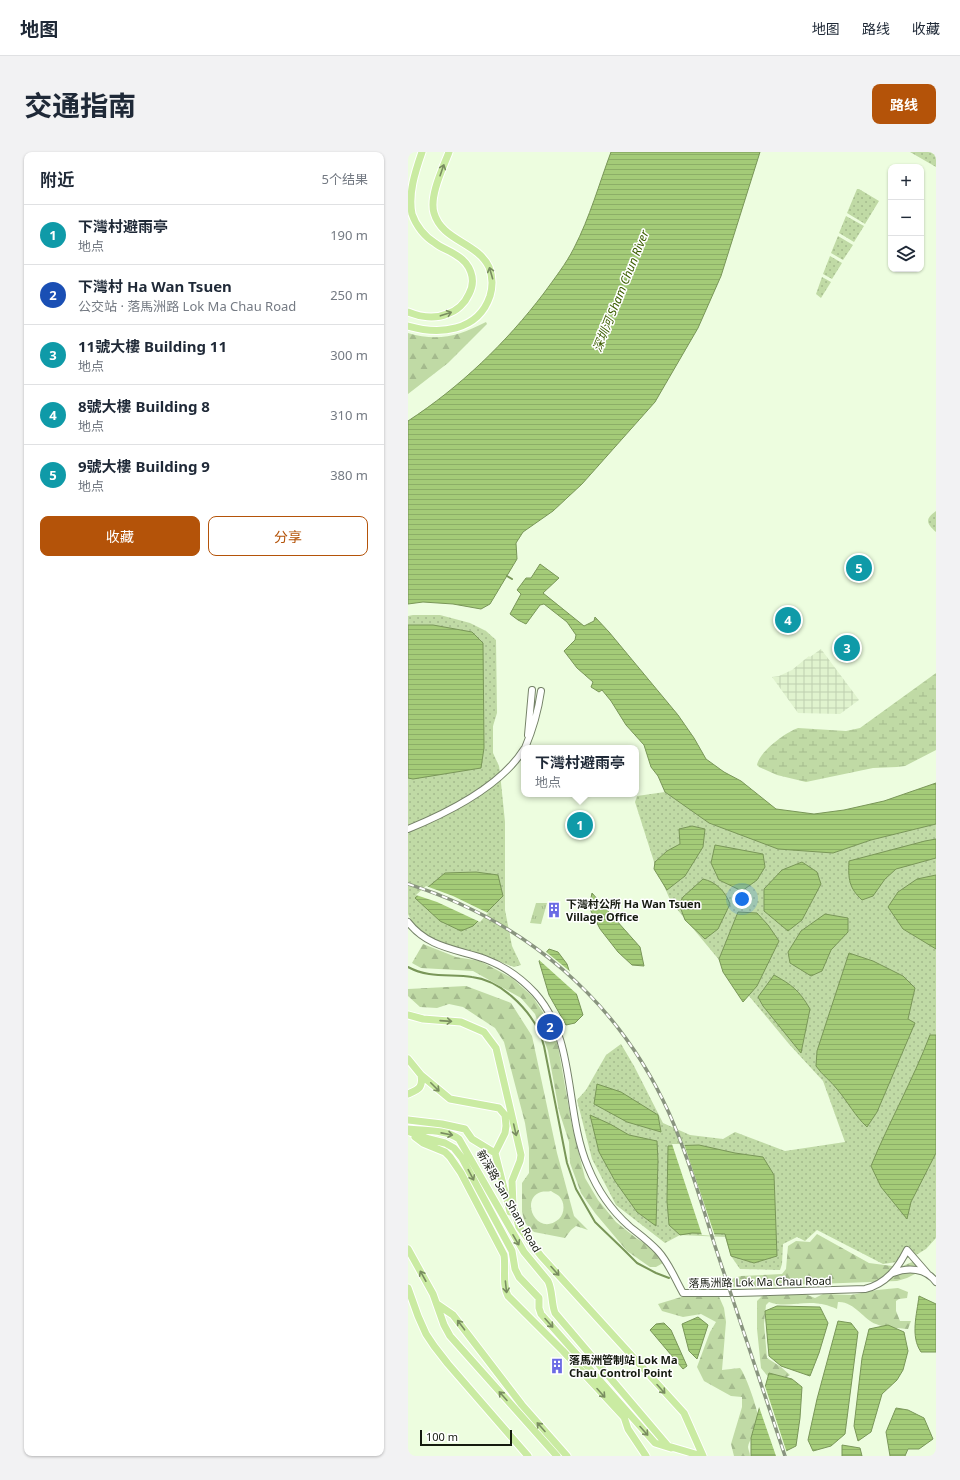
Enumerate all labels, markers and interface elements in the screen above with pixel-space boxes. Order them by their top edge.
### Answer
text: 地图 [20,16,58,42]
text: 地图 [812,19,840,38]
text: 路线 [862,19,890,38]
text: 收藏 [912,19,940,38]
button: 路线 [872,84,936,124]
text: 交通指南 [24,86,136,124]
map controls [888,164,924,272]
button: + [888,164,924,200]
one-way arrow [439,165,447,177]
text: 附近 [40,168,74,191]
text: 5个结果 [322,170,368,188]
button: − [888,200,924,236]
text: 下灣村避雨亭 [78,216,168,236]
text: 1 [49,226,57,244]
text: 190 m [330,226,368,244]
water label: 深圳河 Sham Chun River [588,226,653,354]
button: layers [888,236,924,272]
text: 地点 [78,237,104,255]
one-way arrow [487,267,494,280]
text: 下灣村 Ha Wan Tsuen [78,276,232,296]
text: 2 [49,286,57,304]
text: 250 m [330,286,368,304]
text: 公交站 · 落馬洲路 Lok Ma Chau Road [78,297,296,315]
one-way arrow [439,310,452,317]
text: 11號大樓 Building 11 [78,336,227,356]
text: 3 [49,346,57,364]
text: 300 m [330,346,368,364]
text: 地点 [78,357,104,375]
text: 8號大樓 Building 8 [78,396,210,416]
text: 4 [49,406,57,424]
text: 310 m [330,406,368,424]
text: 地点 [78,417,104,435]
text: 9號大樓 Building 9 [78,456,210,476]
text: 5 [49,466,57,484]
text: 380 m [330,466,368,484]
text: 地点 [78,477,104,495]
button: 收藏 [40,516,200,556]
button: 分享 [208,516,368,556]
pin: 5 [846,553,872,583]
pin: 4 [775,605,801,635]
pin: 3 [834,633,860,663]
popup [521,745,639,797]
text: 下灣村避雨亭 [535,752,625,772]
text: 地点 [535,773,561,791]
pin: 1 [567,810,593,840]
your location [732,889,752,909]
place label: 下灣村公所 Ha Wan Tsuen Village Office [566,896,701,924]
building icon: 下灣村公所 Ha Wan Tsuen Village Office [545,901,563,919]
pin: 2 [537,1012,563,1042]
one-way arrow [439,1017,452,1024]
one-way arrow [430,1082,440,1091]
one-way arrow [512,1123,520,1136]
one-way arrow [440,1130,453,1138]
street label: 新深路 San Sham Road [474,1147,545,1255]
one-way arrow [468,1168,475,1180]
one-way arrow [513,1234,521,1246]
one-way arrow [551,1266,560,1277]
one-way arrow [419,1271,426,1283]
street label: 落馬洲路 Lok Ma Chau Road [688,1273,832,1290]
one-way arrow [502,1280,510,1293]
one-way arrow [544,1318,553,1328]
one-way arrow [456,1320,465,1331]
place label: 落馬洲管制站 Lok Ma Chau Control Point [569,1352,678,1380]
building icon: 落馬洲管制站 Lok Ma Chau Control Point [548,1357,566,1375]
one-way arrow [657,1383,666,1394]
one-way arrow [596,1388,606,1398]
one-way arrow [499,1390,508,1401]
one-way arrow [537,1422,546,1432]
one-way arrow [640,1426,649,1436]
scale bar [420,1428,512,1447]
text: 100 m [426,1429,458,1444]

